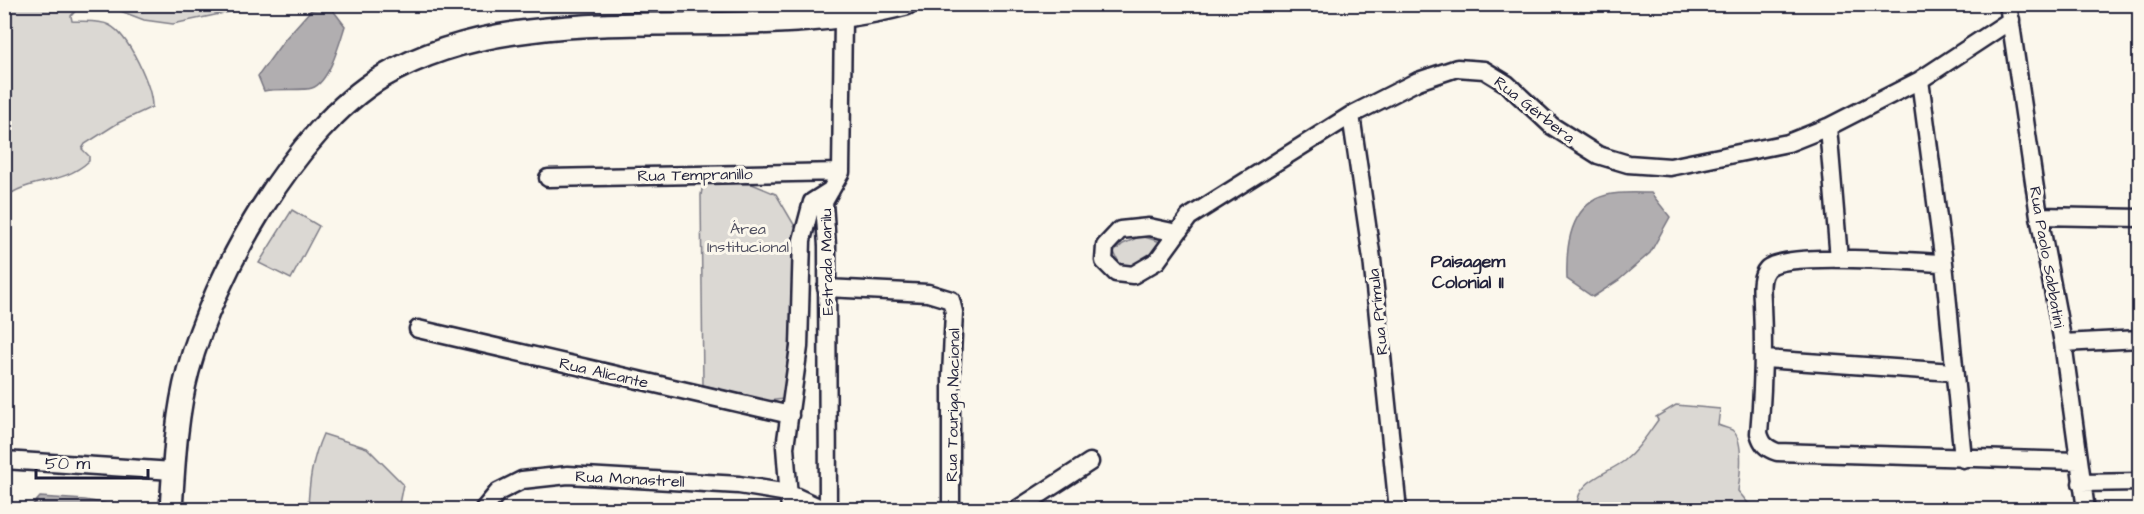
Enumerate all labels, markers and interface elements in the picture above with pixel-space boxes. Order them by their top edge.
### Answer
street label: Rua Gérbera [1489,71,1579,148]
street label: Rua Tempranillo [637,163,753,187]
street label: Rua Paolo Sabbatini [2024,185,2070,330]
street label: Estrada Marilu [815,208,839,316]
park label: Área Institucional [707,218,789,258]
district label: Paisagem Colonial II [1431,249,1506,295]
street label: Rua Prímula [1363,268,1393,356]
street label: Rua Touriga Nacional [941,328,966,482]
street label: Rua Alicante [557,352,651,394]
scale bar [36,442,148,480]
text: 50 m [45,451,90,476]
street label: Rua Monastrell [575,465,685,493]

